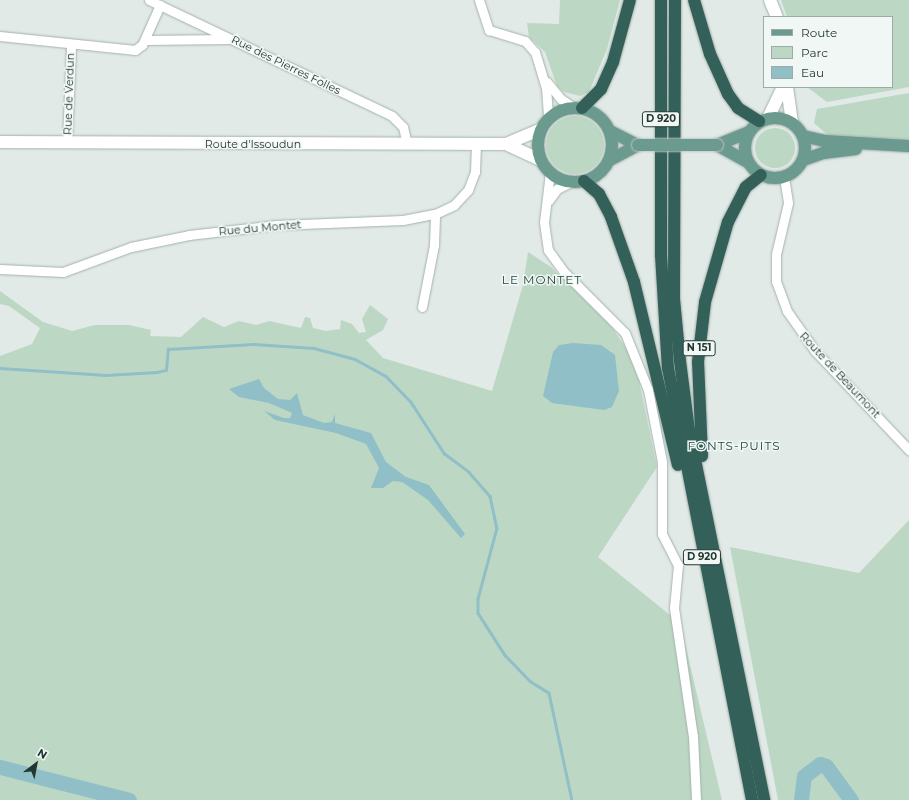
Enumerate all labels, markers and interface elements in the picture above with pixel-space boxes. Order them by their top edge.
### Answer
legend [763,16,893,88]
text: Route [801,25,837,40]
street label: Rue des Pierres Folles [229,33,343,97]
text: Parc [801,45,828,60]
street label: Rue de Verdun [61,53,77,135]
text: Eau [801,65,824,80]
road number: D 920 [641,111,681,127]
street label: Route d'Issoudun [205,137,301,151]
street label: Rue du Montet [218,218,302,238]
district label: LE MONTET [502,273,582,287]
street label: Route de Beaumont [797,329,883,421]
road number: N 151 [682,340,716,356]
district label: FONTS-PUITS [687,439,781,453]
road number: D 920 [682,549,722,565]
north arrow [16,744,56,784]
text: N [35,746,50,762]

